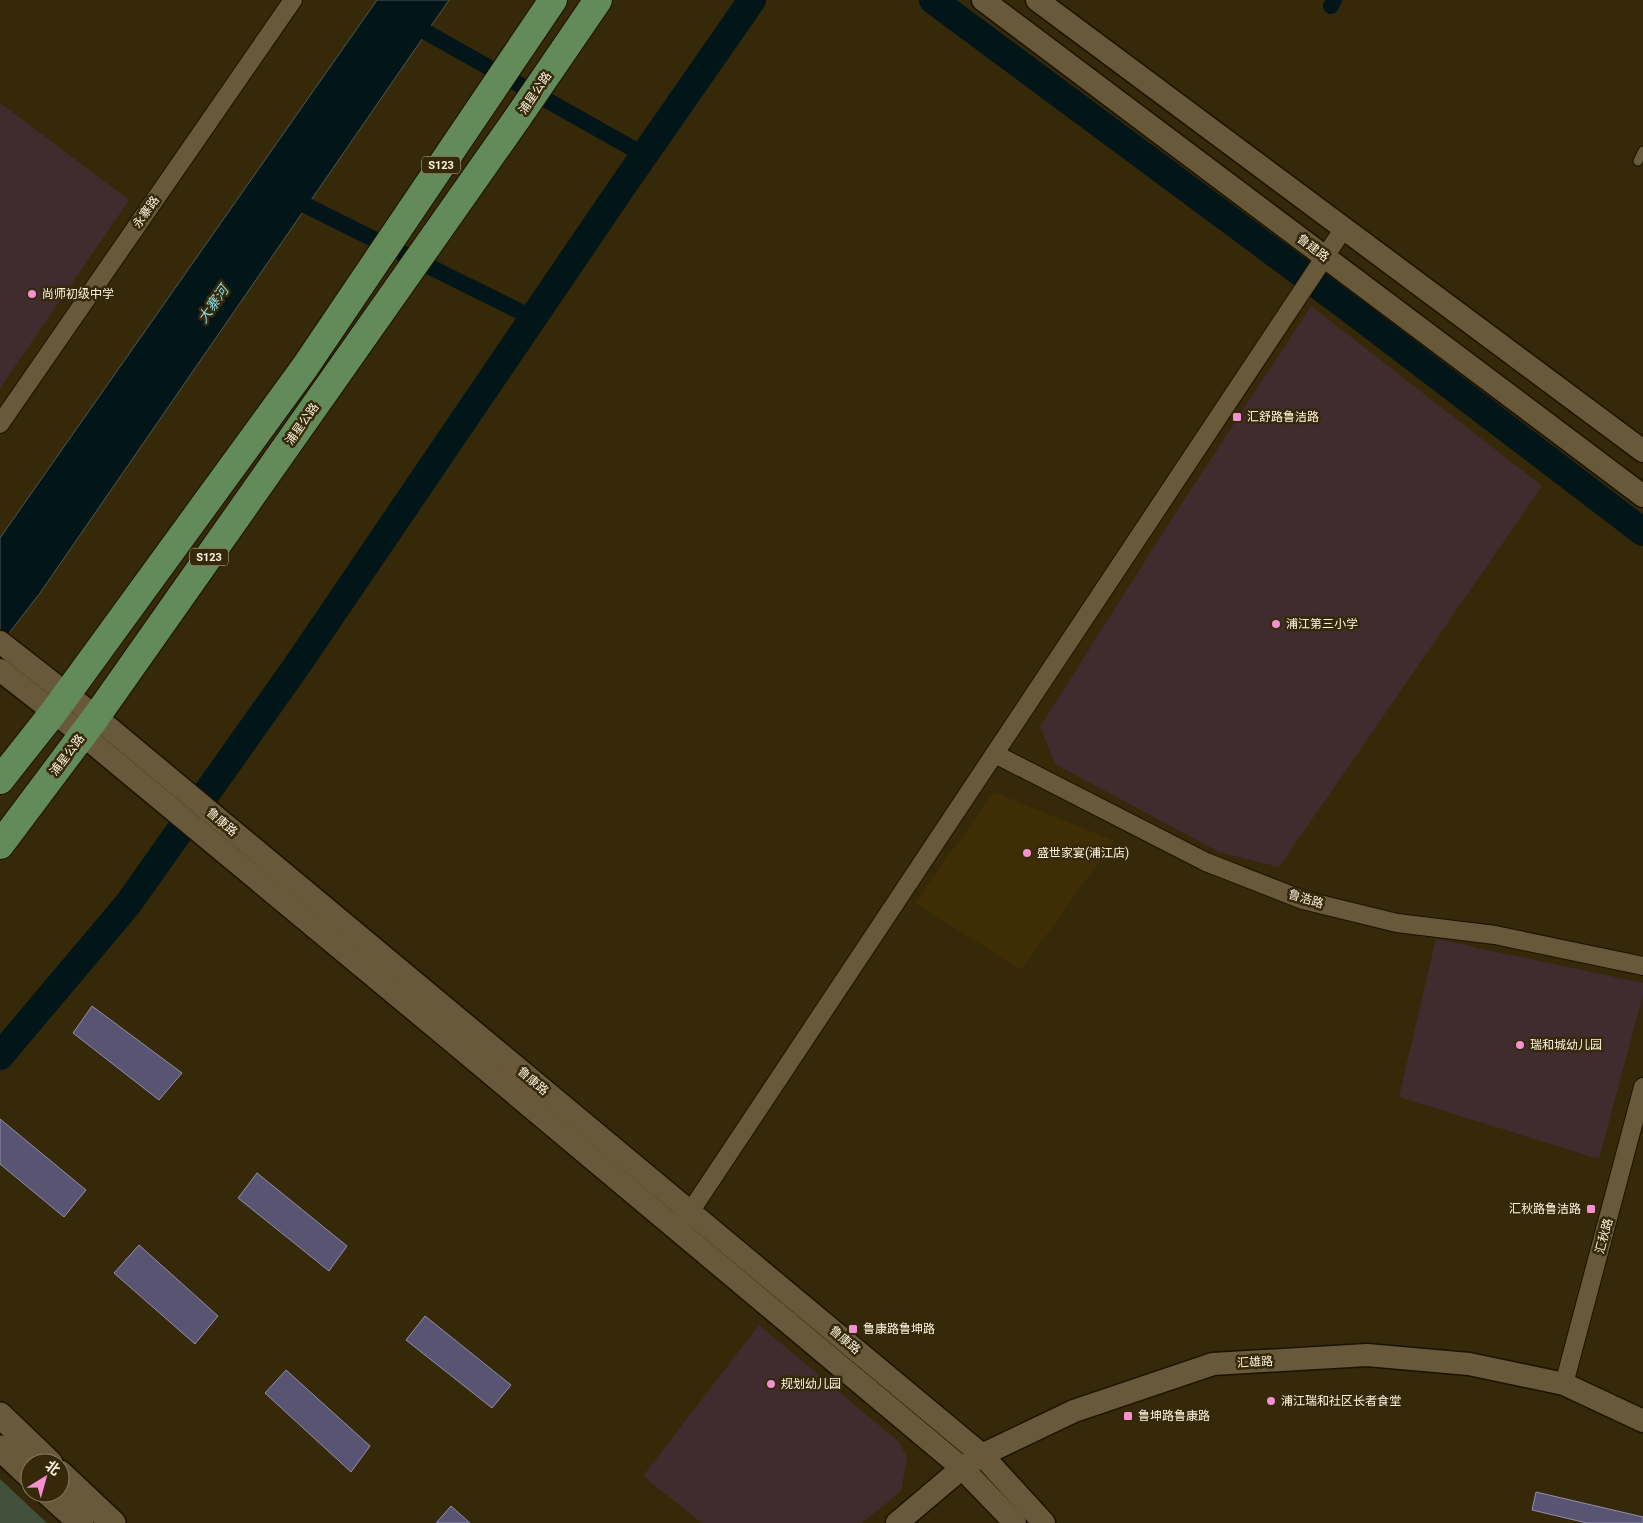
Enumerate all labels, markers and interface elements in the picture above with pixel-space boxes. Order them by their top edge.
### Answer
street label: 浦星公路 [516,69,554,117]
road number: S123 [422,156,460,174]
street label: 永寨路 [130,193,162,231]
street label: 鲁建路 [1294,232,1332,264]
water label: 大寨河 [194,280,233,326]
place label: 尚师初级中学 [42,287,114,301]
marker: 尚师初级中学 [26,288,38,300]
street label: 浦星公路 [282,400,322,448]
place label: 汇舒路鲁洁路 [1247,410,1319,424]
marker: 汇舒路鲁洁路 [1231,411,1243,423]
road number: S123 [190,548,228,566]
place label: 浦江第三小学 [1286,617,1358,631]
marker: 浦江第三小学 [1270,618,1282,630]
street label: 浦星公路 [47,732,87,778]
street label: 鲁康路 [204,805,240,839]
place label: 盛世家宴(浦江店) [1037,846,1129,860]
marker: 盛世家宴(浦江店) [1021,847,1033,859]
street label: 鲁浩路 [1287,887,1325,911]
place label: 瑞和城幼儿园 [1530,1038,1602,1052]
marker: 瑞和城幼儿园 [1514,1039,1526,1051]
street label: 鲁康路 [515,1064,551,1098]
place label: 汇秋路鲁洁路 [1509,1202,1581,1216]
marker: 汇秋路鲁洁路 [1585,1203,1597,1215]
street label: 汇秋路 [1593,1217,1615,1255]
place label: 鲁康路鲁坤路 [863,1322,935,1336]
street label: 鲁康路 [827,1323,863,1357]
marker: 鲁康路鲁坤路 [847,1323,859,1335]
street label: 汇雄路 [1237,1354,1273,1370]
place label: 规划幼儿园 [781,1377,841,1391]
marker: 规划幼儿园 [765,1378,777,1390]
place label: 浦江瑞和社区长者食堂 [1281,1394,1401,1408]
marker: 浦江瑞和社区长者食堂 [1265,1395,1277,1407]
place label: 鲁坤路鲁康路 [1138,1409,1210,1423]
marker: 鲁坤路鲁康路 [1122,1410,1134,1422]
north arrow [20,1453,70,1503]
text: 北 [42,1457,63,1478]

